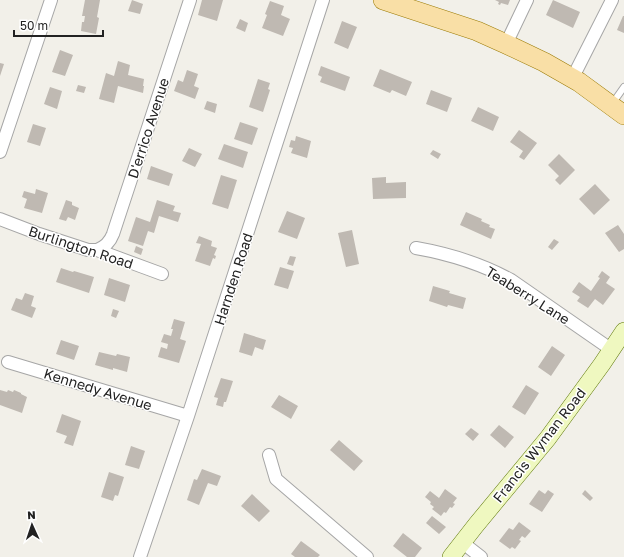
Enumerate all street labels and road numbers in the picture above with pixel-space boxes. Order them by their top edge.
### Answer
street label: D'errico Avenue [124,76,172,180]
street label: Burlington Road [26,222,136,272]
street label: Harnden Road [210,231,256,327]
street label: Teaberry Lane [483,262,573,328]
street label: Kennedy Avenue [42,364,154,414]
street label: Francis Wyman Road [489,384,589,506]

